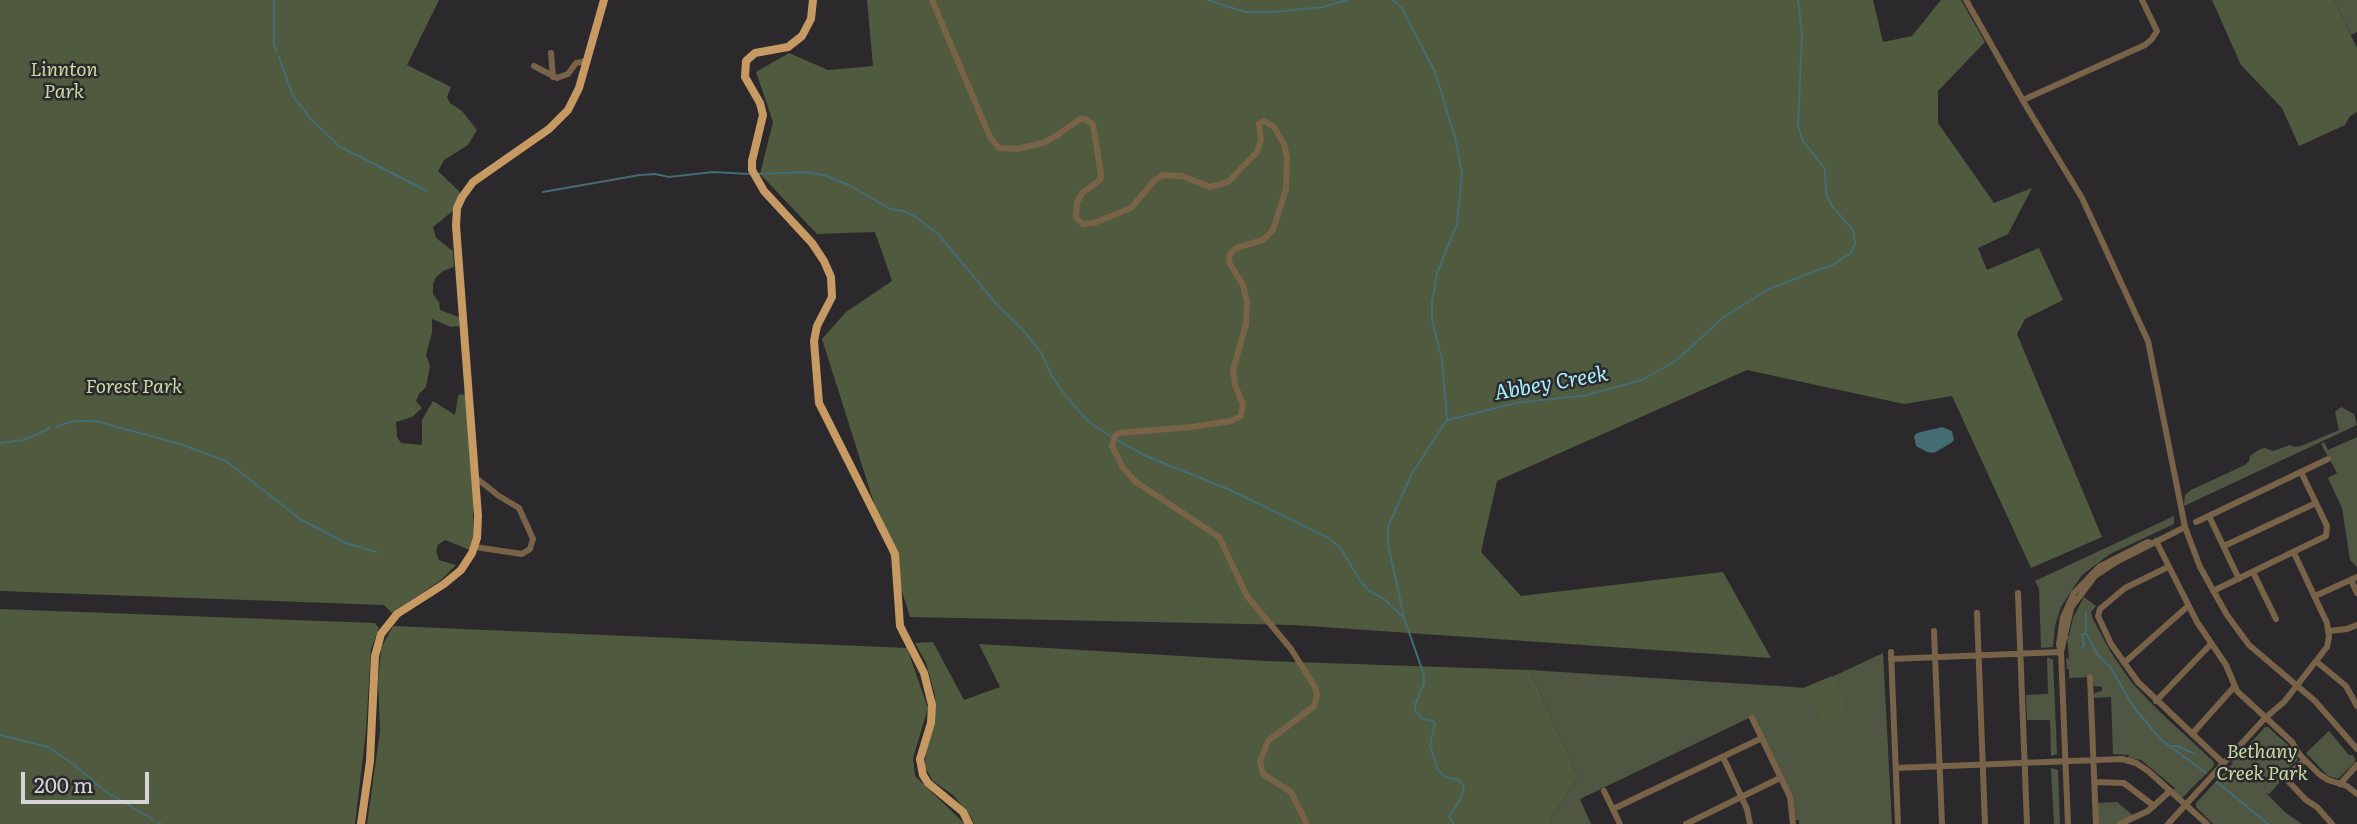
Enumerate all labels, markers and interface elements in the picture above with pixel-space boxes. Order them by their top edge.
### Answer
park label: Linnton Park [30,59,98,103]
water label: Abbey Creek [1492,362,1610,406]
park label: Forest Park [86,376,182,398]
park label: Bethany Creek Park [2216,741,2308,785]
scale bar [24,758,152,802]
text: 200 m [34,768,94,799]

